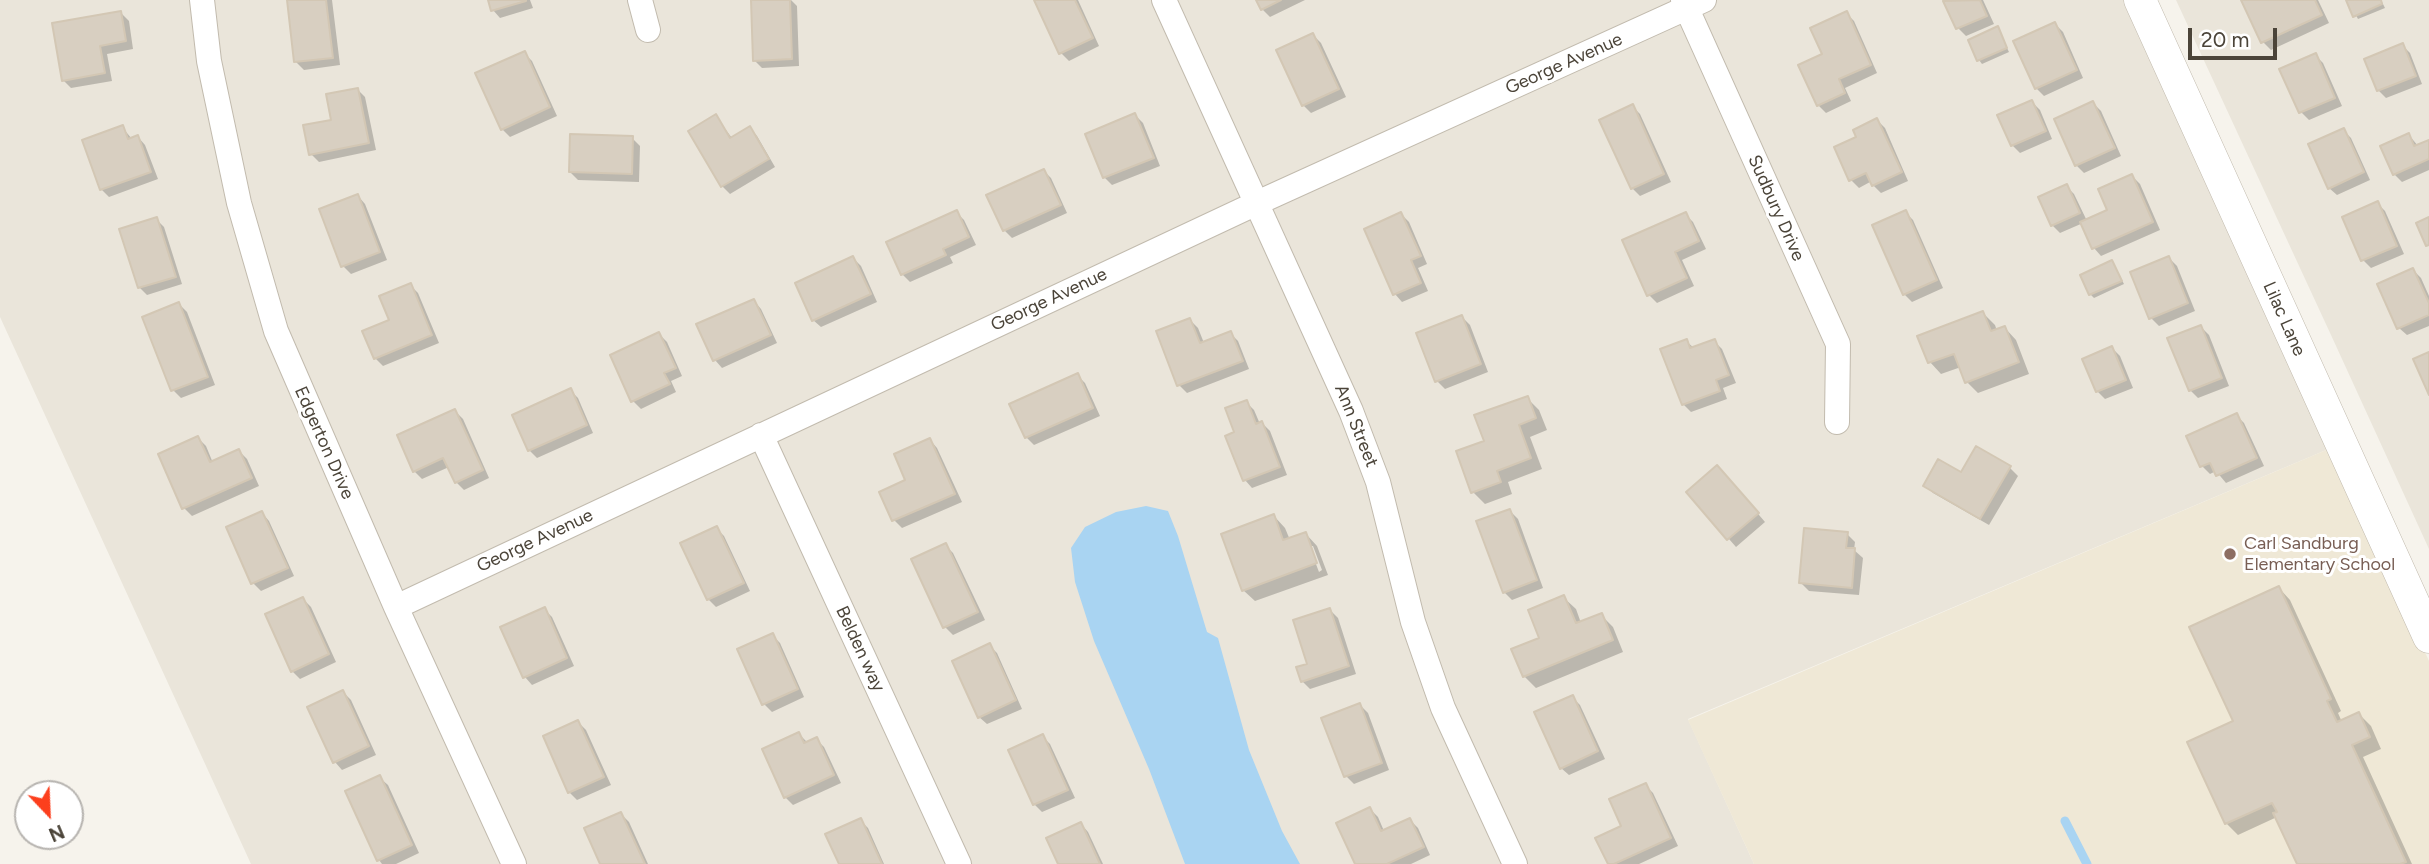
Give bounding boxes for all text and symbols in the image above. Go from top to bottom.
scale bar [2191,14,2280,58]
text: 20 m [2201,27,2249,52]
street label: George Avenue [1502,29,1626,99]
street label: Sudbury Drive [1743,152,1809,264]
street label: George Avenue [987,264,1111,336]
street label: Lilac Lane [2258,278,2310,360]
street label: Ann Street [1330,382,1382,470]
street label: Edgerton Drive [290,383,358,503]
street label: George Avenue [473,505,597,577]
place label: Carl Sandburg Elementary School [2244,533,2395,576]
marker: Carl Sandburg Elementary School [2222,546,2238,562]
street label: Belden way [831,603,889,695]
north arrow [14,780,84,850]
text: N [45,819,68,846]

